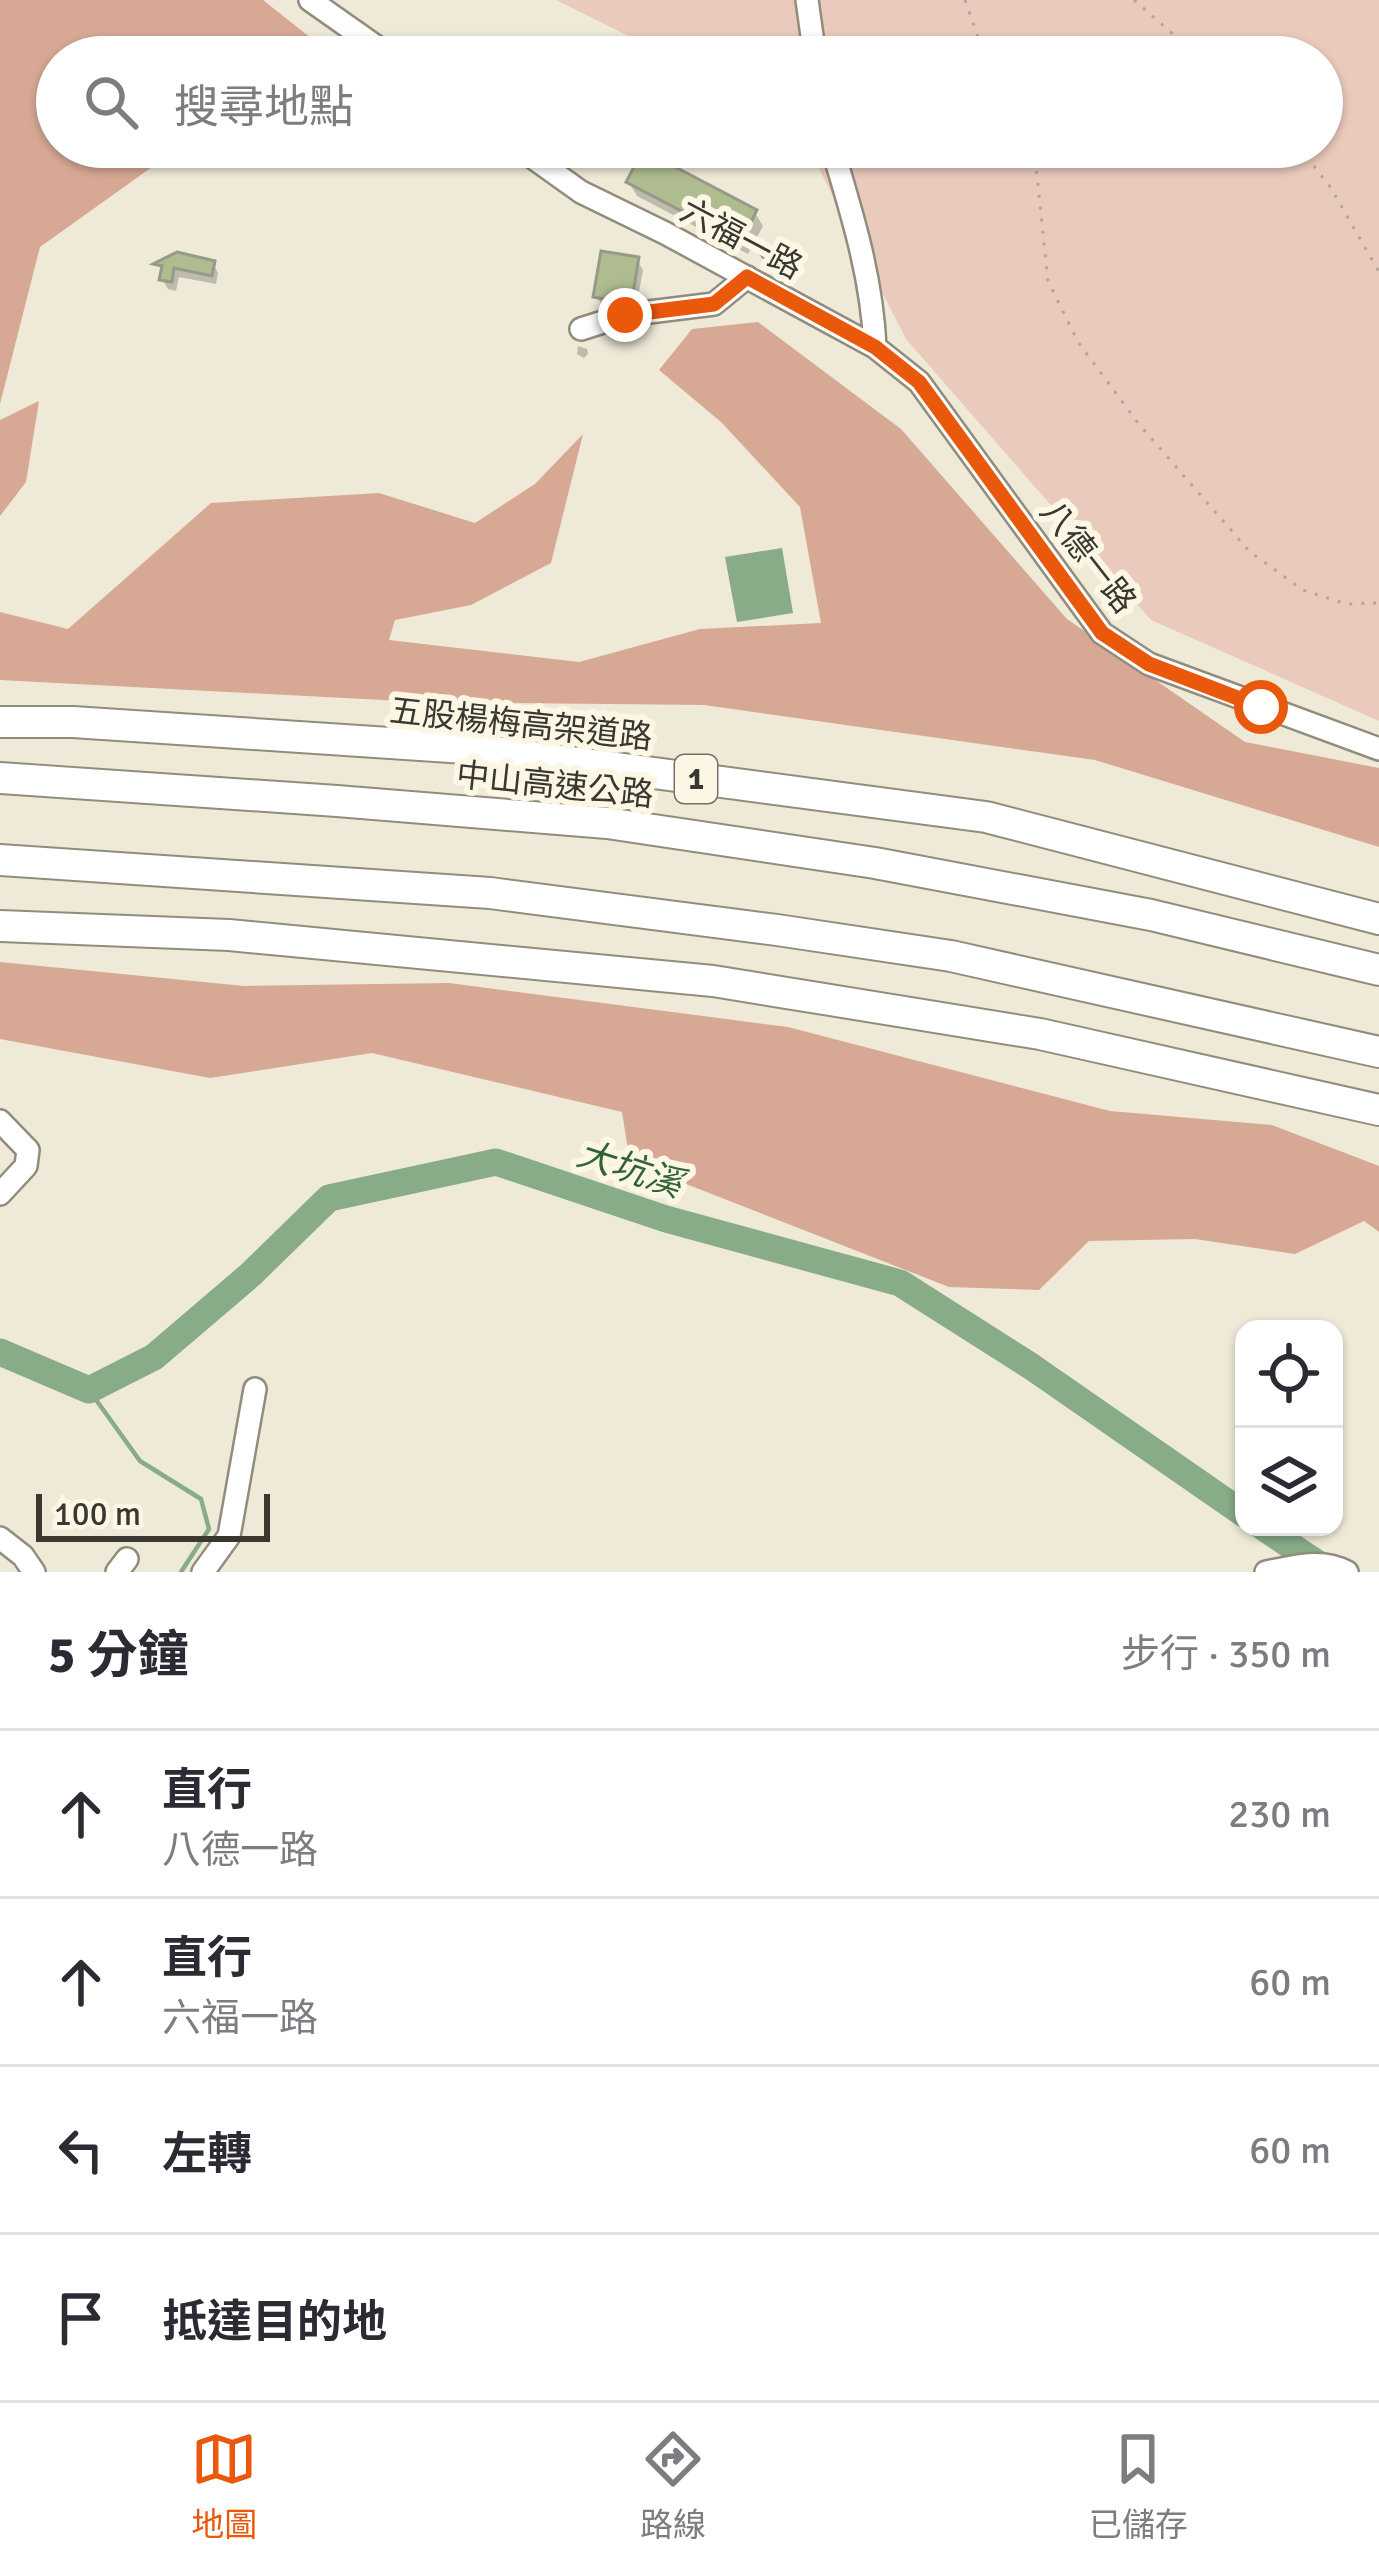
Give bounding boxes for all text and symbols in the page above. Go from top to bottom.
search box [36,36,1343,168]
icon: search [78,69,144,135]
text: 搜尋地點 [174,80,354,135]
street label: 六福一路 [673,190,809,288]
route end [598,288,652,342]
street label: 八德一路 [1031,492,1145,622]
route start [1234,680,1288,734]
street label: 五股楊梅高架道路 [387,690,654,759]
street label: 中山高速公路 [454,755,655,816]
road number: 1 [675,755,717,803]
water label: 大坑溪 [571,1131,693,1209]
map controls [1235,1320,1343,1536]
button: locate [1235,1320,1343,1428]
button: layers [1235,1428,1343,1536]
scale bar [36,1488,270,1541]
text: 100 m [54,1494,141,1535]
text: 5 分鐘 [48,1624,189,1687]
text: 步行 · 350 m [1121,1630,1331,1678]
text: 直行 [162,1763,252,1818]
icon: ahead [48,1781,114,1847]
text: 230 m [1228,1790,1331,1838]
text: 八德一路 [162,1826,318,1874]
text: 直行 [162,1931,252,1986]
icon: ahead [48,1949,114,2015]
text: 60 m [1249,1958,1331,2006]
text: 六福一路 [162,1994,318,2042]
icon: left [48,2117,114,2183]
text: 60 m [1249,2126,1331,2174]
text: 左轉 [162,2127,252,2182]
icon: arrive [48,2285,114,2351]
text: 抵達目的地 [162,2295,387,2350]
tab: 地圖 [191,2426,257,2546]
tab: 路線 [640,2426,706,2546]
tab: 已儲存 [1089,2426,1188,2546]

